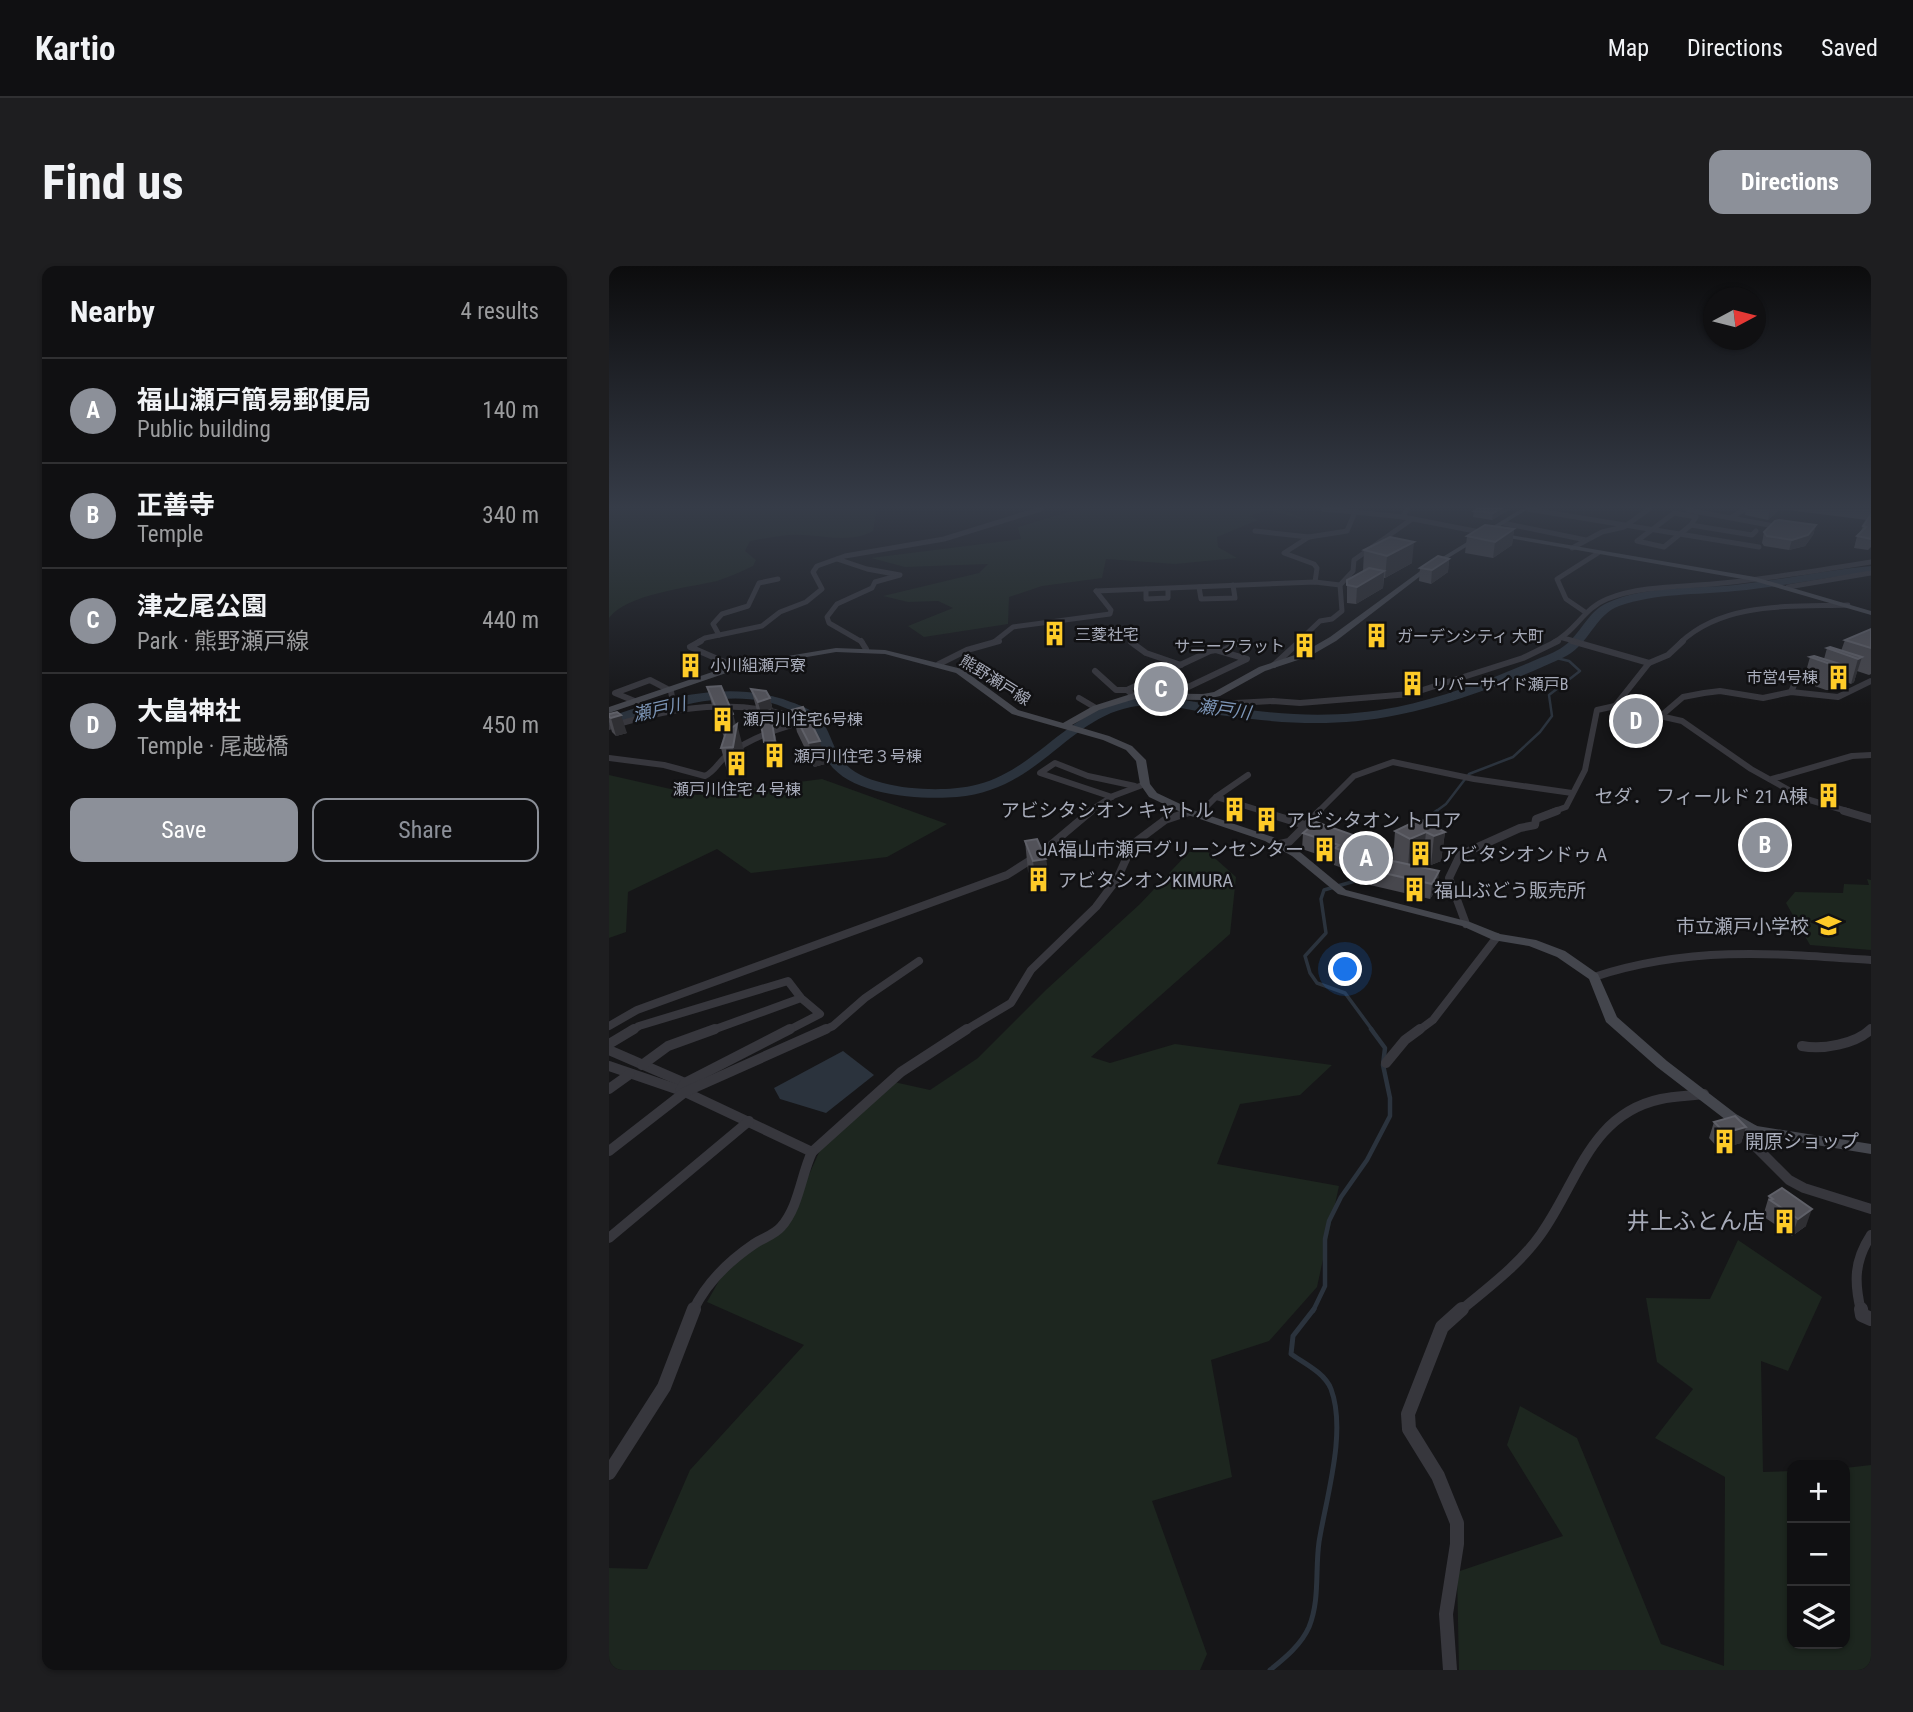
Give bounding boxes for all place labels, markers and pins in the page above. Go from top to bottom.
building icon: 三菱社宅 [1041,620,1069,648]
building icon: ガーデンシティ 大町 [1363,622,1391,650]
place label: 三菱社宅 [1075,625,1139,644]
place label: ガーデンシティ 大町 [1397,627,1544,646]
building icon: サニーフラット [1291,632,1319,660]
place label: サニーフラット [1174,637,1285,656]
building icon: 小川組瀬戸寮 [676,651,704,679]
place label: 小川組瀬戸寮 [710,656,806,675]
pin: C [1138,663,1184,715]
building icon: 市営4号棟 [1824,663,1852,691]
place label: 市営4号棟 [1746,668,1818,687]
building icon: リバーサイド瀬戸B [1398,670,1426,698]
place label: リバーサイド瀬戸B [1432,675,1568,694]
pin: D [1613,695,1659,747]
building icon: 瀬戸川住宅6号棟 [709,705,737,733]
place label: 瀬戸川住宅6号棟 [743,710,863,729]
building icon: 瀬戸川住宅３号棟 [760,742,788,770]
place label: 瀬戸川住宅３号棟 [794,747,922,766]
building icon: 瀬戸川住宅４号棟 [723,749,751,777]
place label: 瀬戸川住宅４号棟 [673,780,801,799]
building icon: セダ． フィールド 21 A棟 [1814,782,1842,810]
place label: セダ． フィールド 21 A棟 [1595,785,1808,808]
building icon: アビシタシオン キャトル [1220,796,1248,824]
place label: アビシタシオン キャトル [1001,799,1214,822]
building icon: アビシタオン トロア [1252,806,1280,834]
place label: アビシタオン トロア [1286,809,1461,832]
pin: B [1742,819,1788,871]
pin: A [1343,832,1389,884]
building icon: JA福山市瀬戸グリーンセンター [1310,835,1338,863]
place label: JA福山市瀬戸グリーンセンター [1038,838,1304,861]
building icon: アビタシオンドゥ A [1406,840,1434,868]
place label: アビタシオンドゥ A [1440,843,1607,866]
building icon: アビタシオンKIMURA [1024,866,1052,894]
place label: アビタシオンKIMURA [1058,869,1233,892]
building icon: 福山ぶどう販売所 [1400,876,1428,904]
place label: 福山ぶどう販売所 [1434,879,1586,902]
school or university icon: 市立瀬戸小学校 [1815,912,1843,940]
place label: 市立瀬戸小学校 [1676,915,1809,938]
building icon: 開原ショップ [1711,1127,1739,1155]
place label: 開原ショップ [1745,1130,1859,1153]
building icon: 井上ふとん店 [1771,1207,1799,1235]
place label: 井上ふとん店 [1627,1208,1765,1235]

